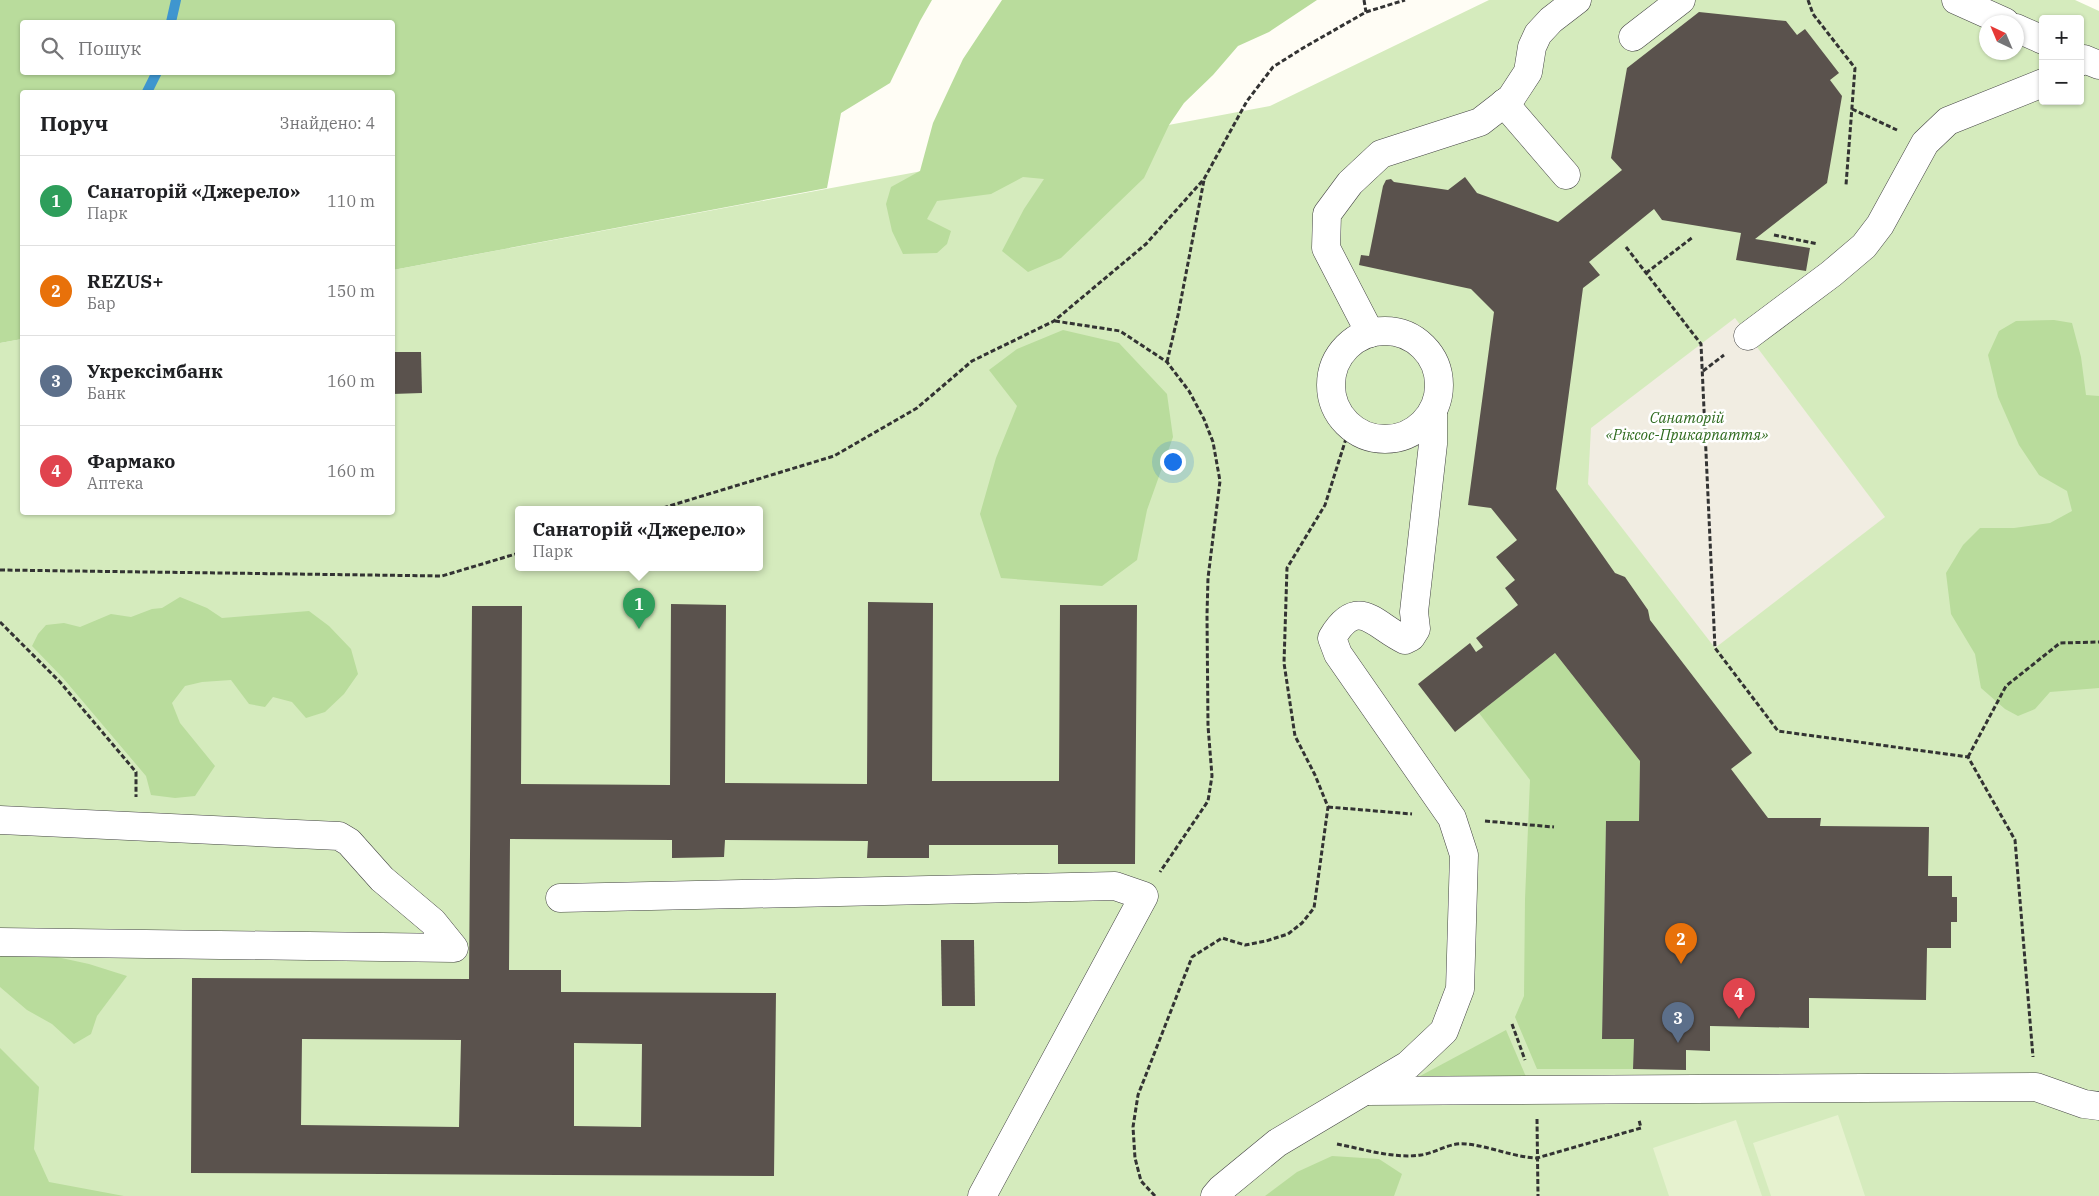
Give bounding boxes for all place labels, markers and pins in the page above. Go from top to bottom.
pin: 1 [623,588,655,629]
pin: 2 [1665,923,1697,964]
pin: 4 [1723,978,1755,1019]
pin: 3 [1662,1002,1694,1043]

